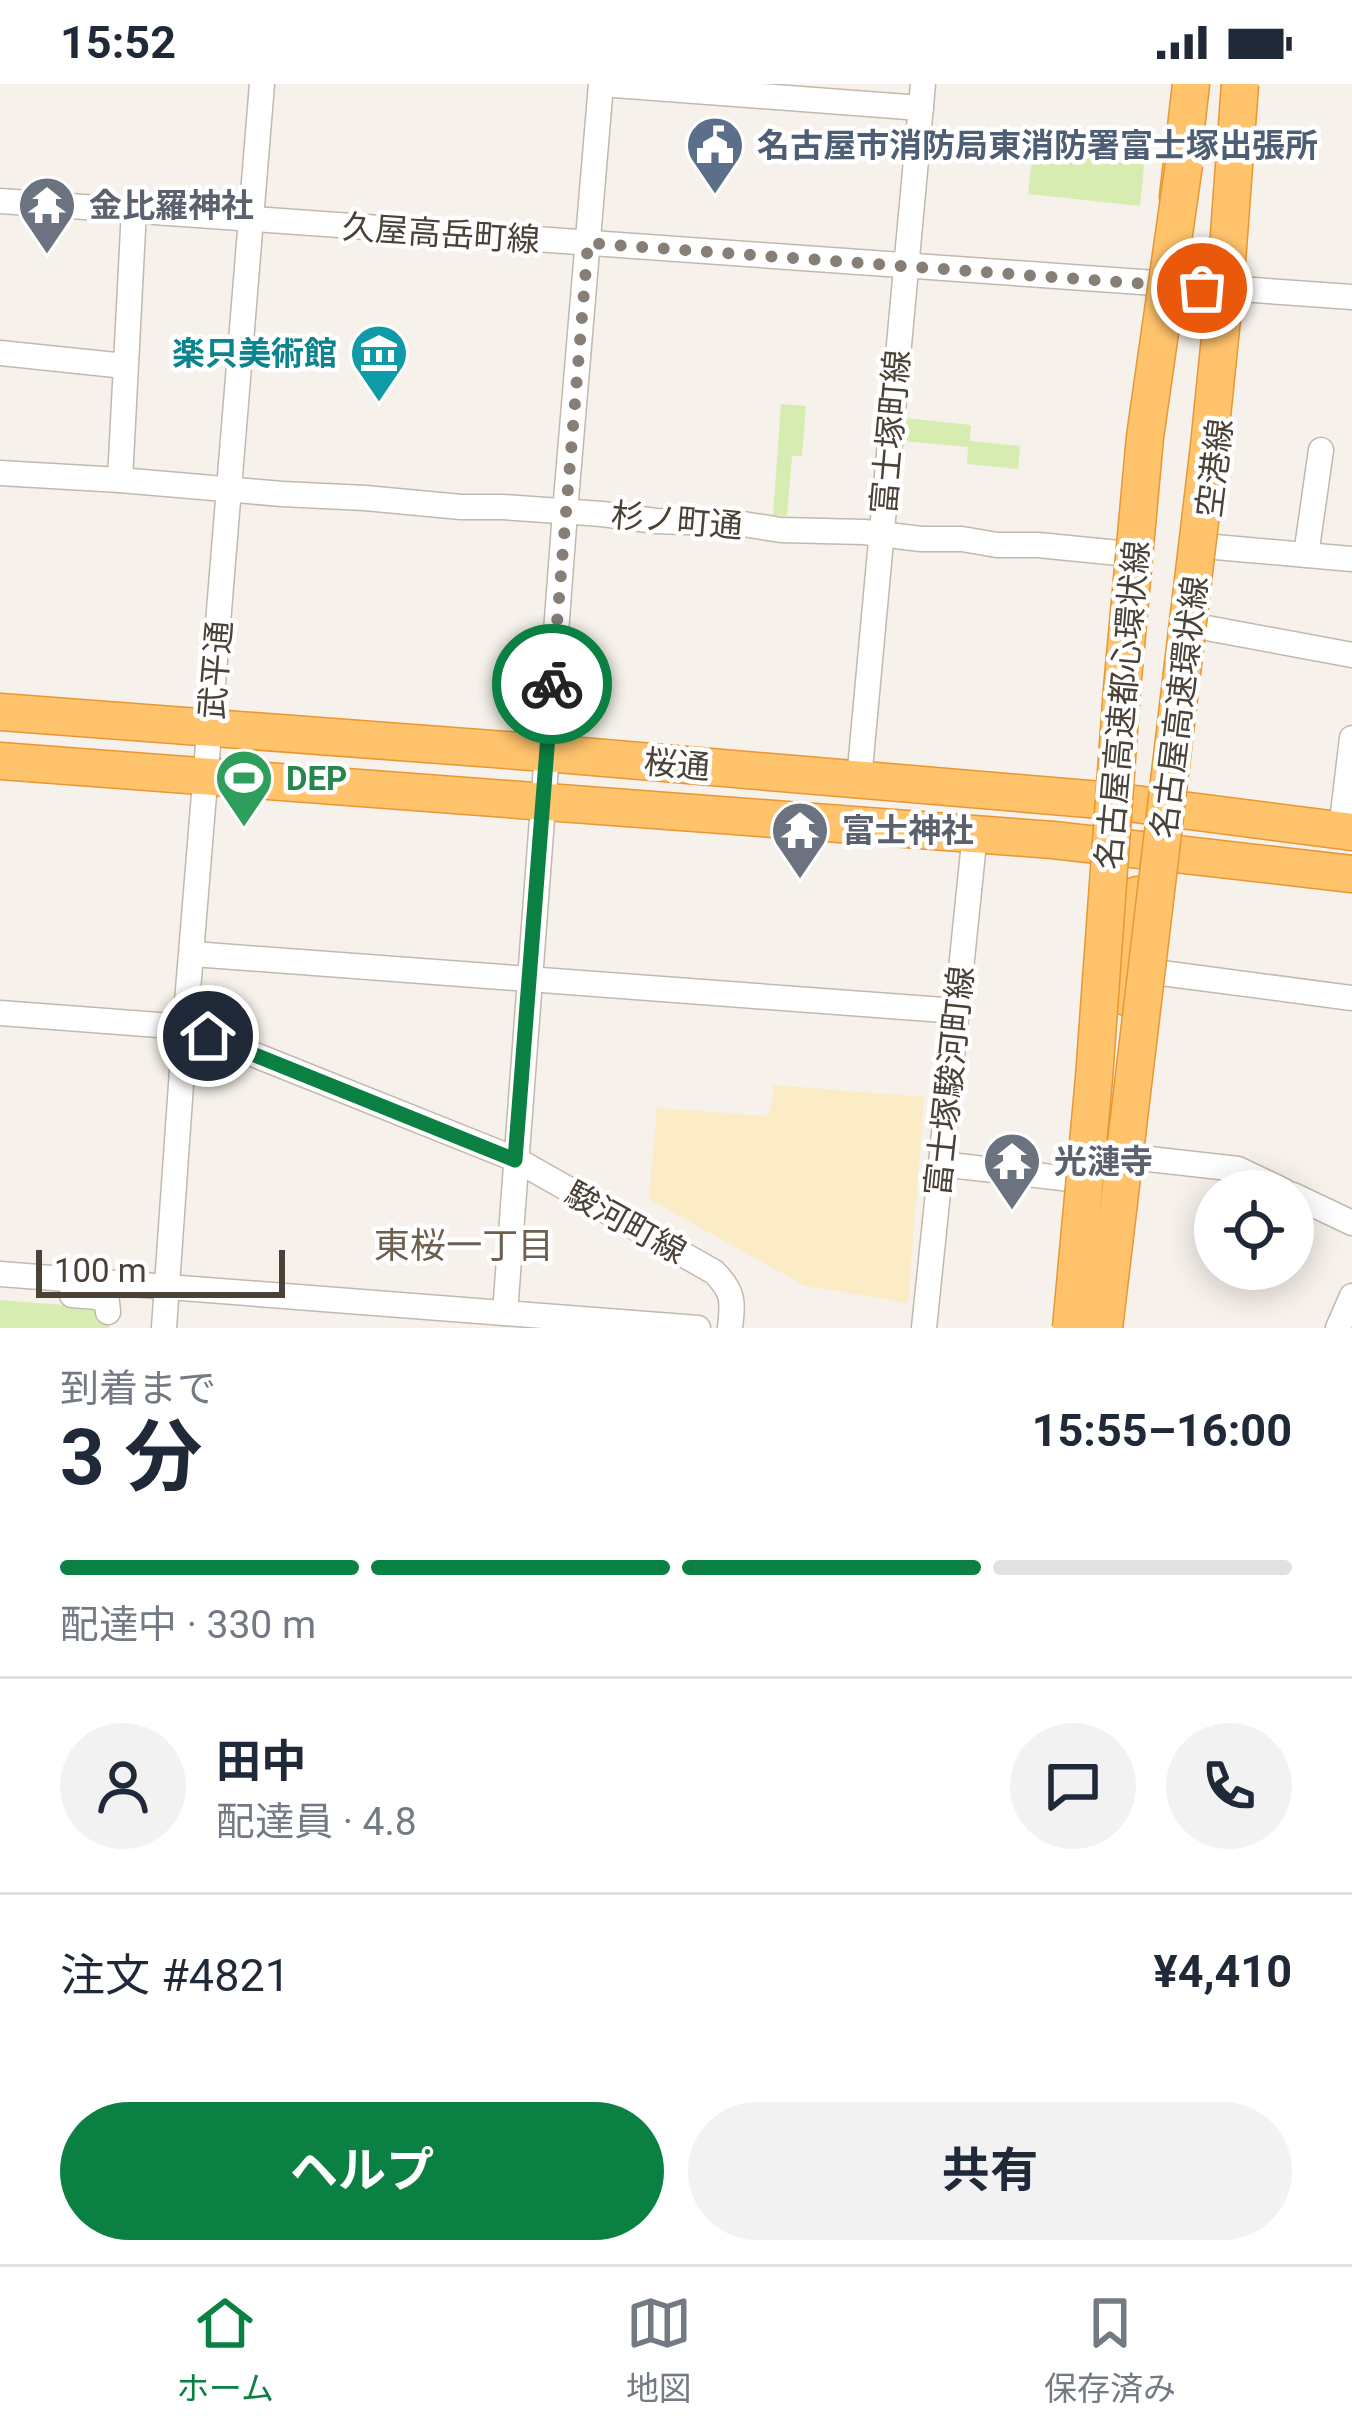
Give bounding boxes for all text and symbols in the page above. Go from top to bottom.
text: 15:52 [60,16,176,69]
public building icon: 名古屋市消防局東消防署富士塚出張所 [684,114,746,196]
place label: 名古屋市消防局東消防署富士塚出張所 [757,126,1318,165]
temple icon: 金比羅神社 [16,174,78,256]
place label: 金比羅神社 [89,186,254,225]
street label: 久屋高岳町線 [341,207,541,260]
pin [1151,237,1253,339]
icon: bag [1169,255,1235,321]
museum icon: 楽只美術館 [348,322,410,404]
place label: 楽只美術館 [172,334,337,373]
street label: 富士塚町線 [864,348,917,516]
street label: 空港線 [1189,417,1240,520]
street label: 杉ノ町通 [610,495,744,546]
street label: 名古屋高速都心環状線 [1089,539,1156,871]
street label: 名古屋高速環状線 [1144,574,1215,840]
street label: 武平通 [192,619,239,721]
courier [492,624,612,744]
icon: bike [519,651,585,717]
street label: 桜通 [642,742,712,787]
sports icon: DEP [213,747,275,829]
place label: DEP [286,759,347,798]
temple icon: 富士神社 [769,799,831,881]
place label: 富士神社 [842,811,974,850]
street label: 富士塚駿河町線 [918,964,981,1198]
pin [157,985,259,1087]
icon: home [175,1003,241,1069]
temple icon: 光漣寺 [981,1130,1043,1212]
place label: 光漣寺 [1054,1142,1153,1181]
map controls [1194,1170,1314,1290]
button: locate [1194,1170,1314,1290]
street label: 駿河町線 [559,1173,693,1271]
district label: 東桜一丁目 [374,1225,554,1267]
scale bar [36,1244,285,1297]
text: 100 m [54,1251,147,1290]
text: 到着まで [60,1366,216,1412]
text: 15:55–16:00 [1032,1404,1292,1457]
text: 3 分 [60,1412,202,1503]
text: 配達中 · 330 m [60,1602,316,1648]
button: person [60,1723,186,1849]
button: chat [1010,1723,1136,1849]
button: phone [1166,1723,1292,1849]
text: 田中 [216,1735,306,1788]
text: 配達員 · 4.8 [216,1799,417,1845]
text: ¥4,410 [1154,1945,1292,1998]
text: 注文 #4821 [60,1949,290,2002]
button: ヘルプ [60,2102,664,2240]
button: 共有 [688,2102,1292,2240]
tab: ホーム [176,2290,274,2410]
tab: 地図 [626,2290,692,2410]
tab: 保存済み [1044,2290,1176,2410]

